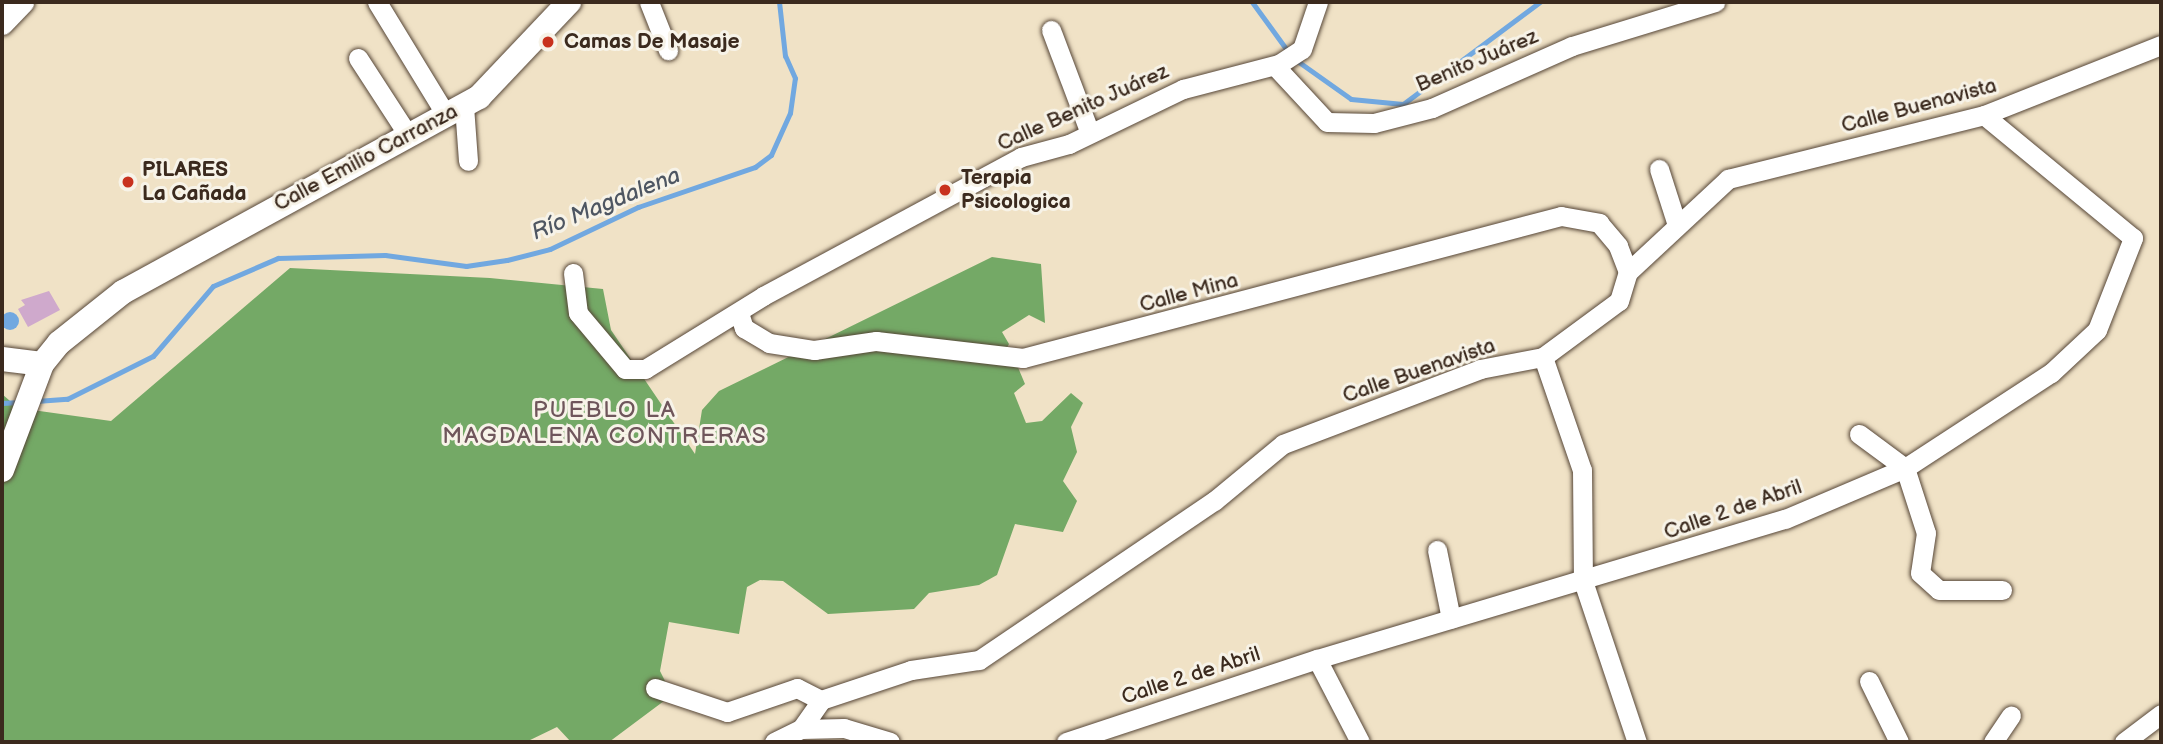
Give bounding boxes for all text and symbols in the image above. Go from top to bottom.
street label: Benito Juárez [1412,24,1542,98]
place label: Camas De Masaje [564,29,740,55]
marker: Camas De Masaje [538,32,558,52]
street label: Calle Benito Juárez [993,59,1173,157]
street label: Calle Buenavista [1839,73,1999,139]
street label: Calle Emilio Carranza [270,99,462,217]
place label: PILARES La Cañada [142,157,247,207]
water label: Río Magdalena [527,162,685,246]
place label: Terapia Psicologica [961,165,1071,215]
marker: PILARES La Cañada [120,174,136,190]
marker: Terapia Psicologica [935,180,955,200]
street label: Calle Mina [1137,268,1241,318]
street label: Calle Buenavista [1339,333,1499,409]
district label: PUEBLO LA MAGDALENA CONTRERAS [445,396,765,450]
street label: Calle 2 de Abril [1661,475,1805,545]
street label: Calle 2 de Abril [1119,642,1263,710]

